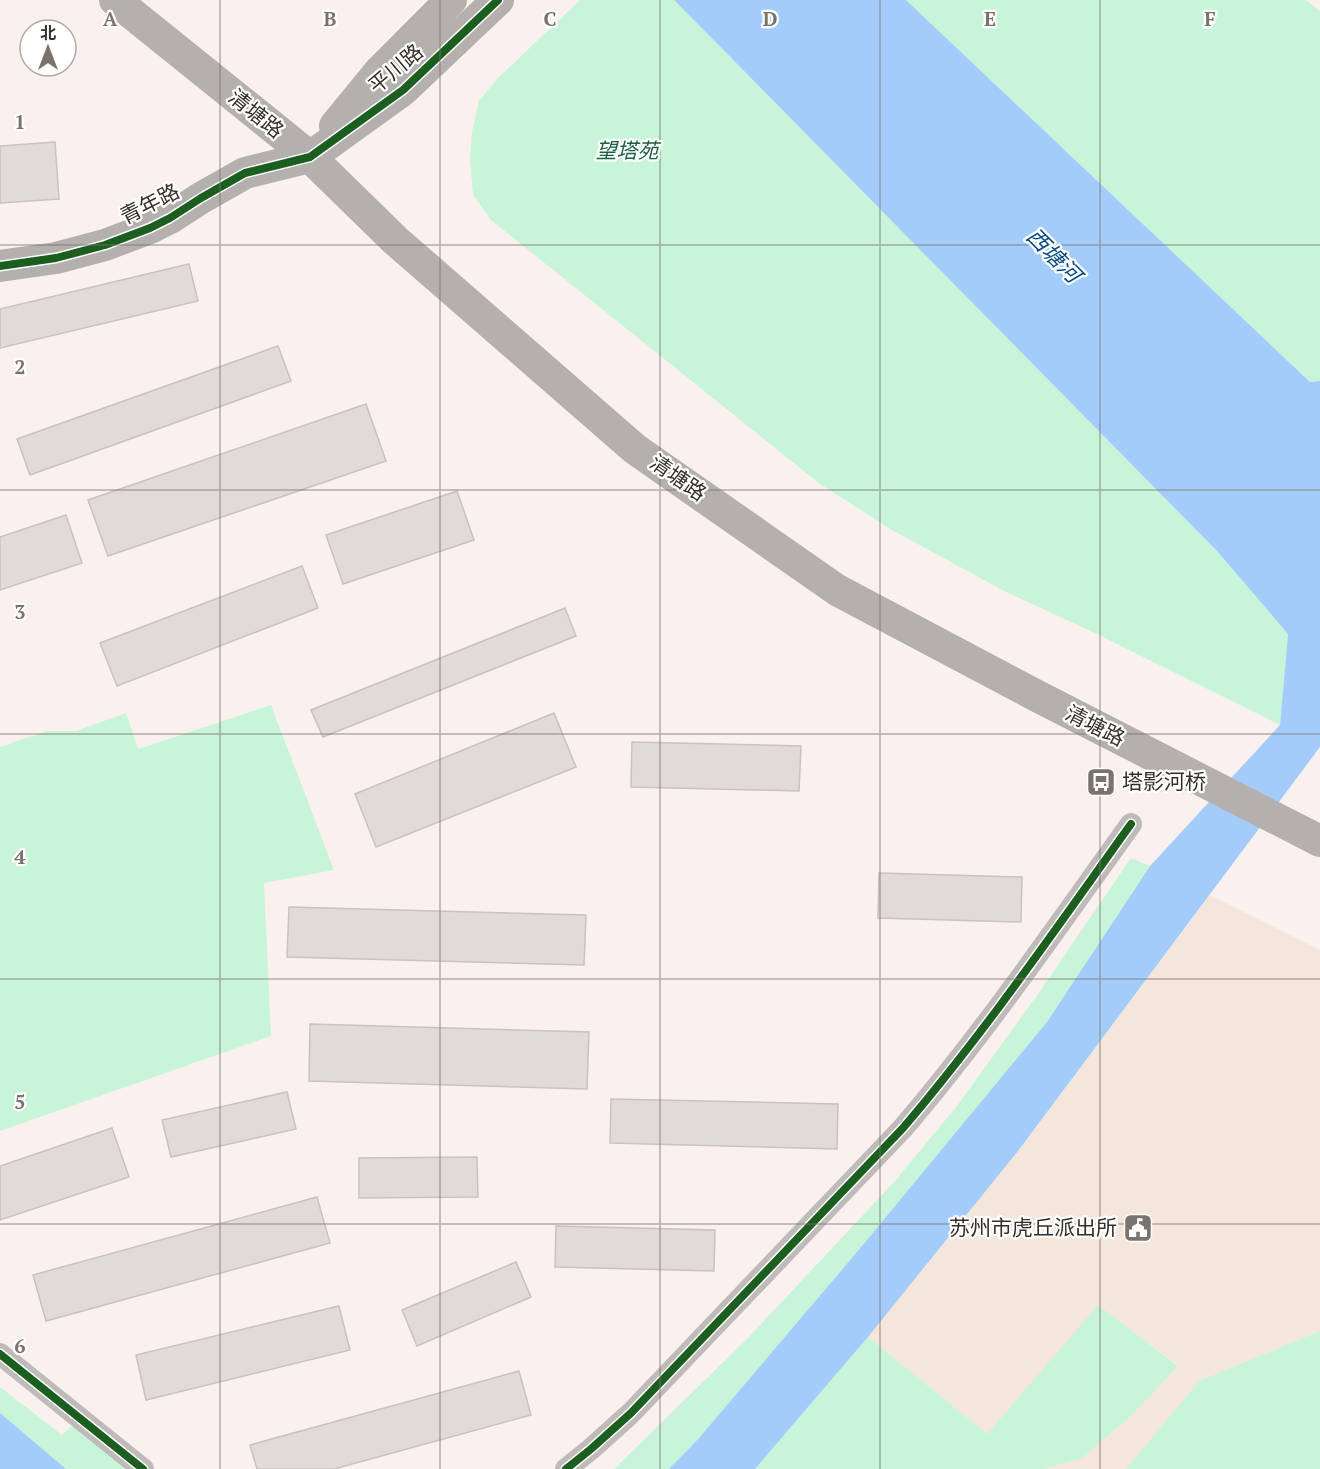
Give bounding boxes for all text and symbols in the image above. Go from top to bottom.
text: A [103,5,118,32]
text: B [324,5,337,32]
text: C [543,5,557,32]
text: D [763,5,777,32]
text: E [984,5,996,32]
text: F [1204,5,1216,32]
north arrow [18,18,78,78]
text: 北 [40,22,56,44]
street label: 平川路 [362,37,428,99]
street label: 清塘路 [223,83,290,144]
text: 1 [14,108,26,135]
park label: 望塔苑 [596,136,661,164]
street label: 青年路 [115,176,184,230]
water label: 西塘河 [1021,221,1091,291]
text: 2 [14,353,26,380]
street label: 清塘路 [645,448,712,507]
text: 3 [14,598,26,625]
street label: 清塘路 [1061,698,1130,752]
bus stop icon: 塔影河桥 [1085,766,1117,798]
place label: 塔影河桥 [1122,767,1206,795]
text: 4 [14,843,26,870]
text: 5 [14,1088,26,1115]
public building icon: 苏州市虎丘派出所 [1122,1212,1154,1244]
place label: 苏州市虎丘派出所 [949,1213,1117,1241]
text: 6 [14,1332,26,1359]

